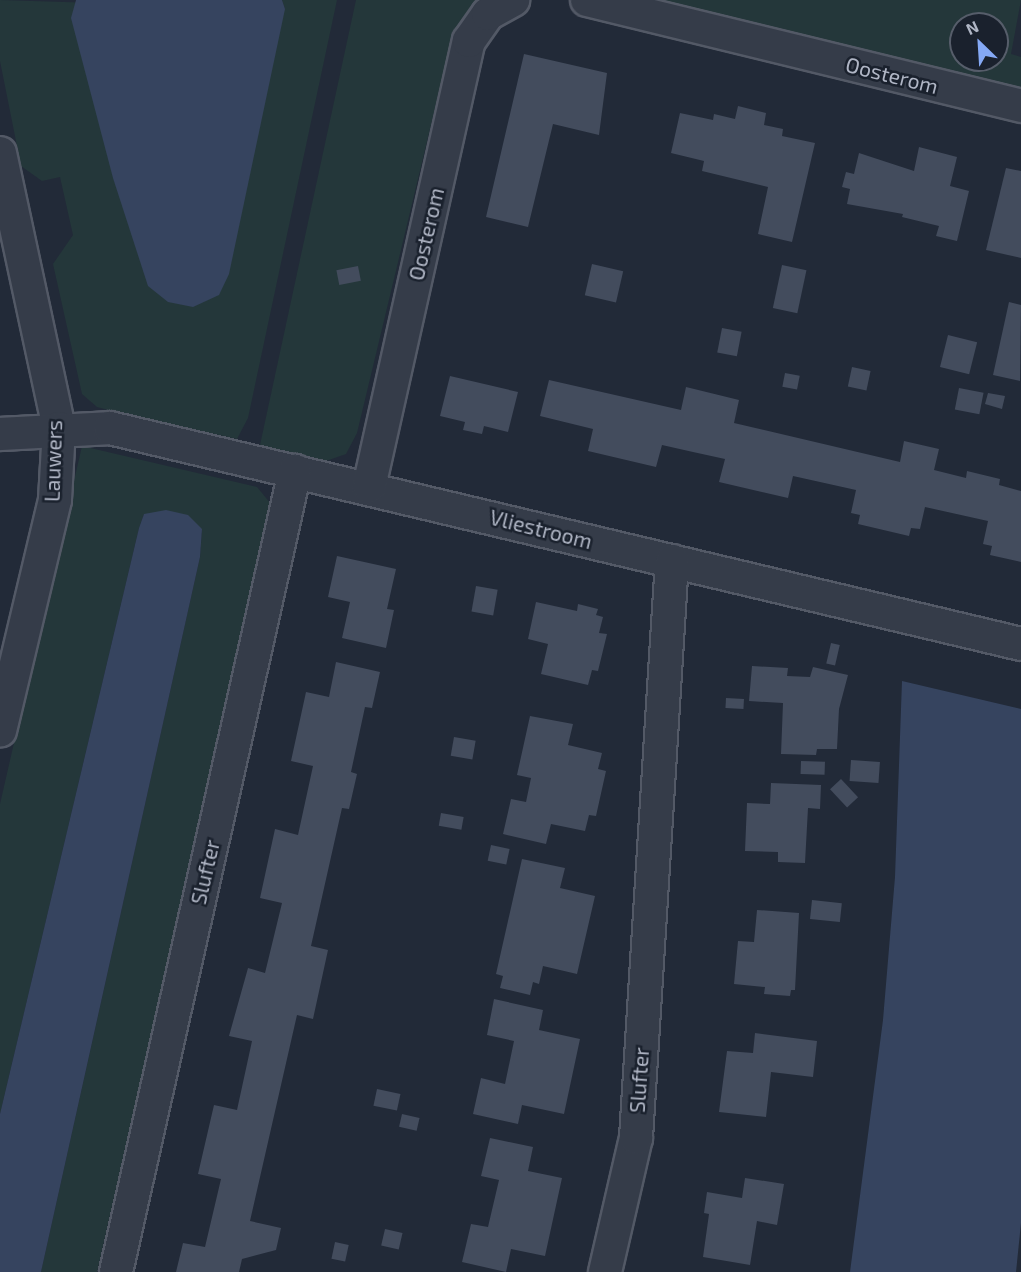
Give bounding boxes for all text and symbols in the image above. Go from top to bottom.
north arrow [949,12,1009,72]
text: N [963,16,981,38]
street label: Oosterom [843,51,941,99]
street label: Oosterom [403,185,449,283]
street label: Lauwers [39,420,67,502]
street label: Vliestroom [487,504,595,554]
street label: Slufter [185,837,225,907]
street label: Slufter [624,1046,654,1114]

